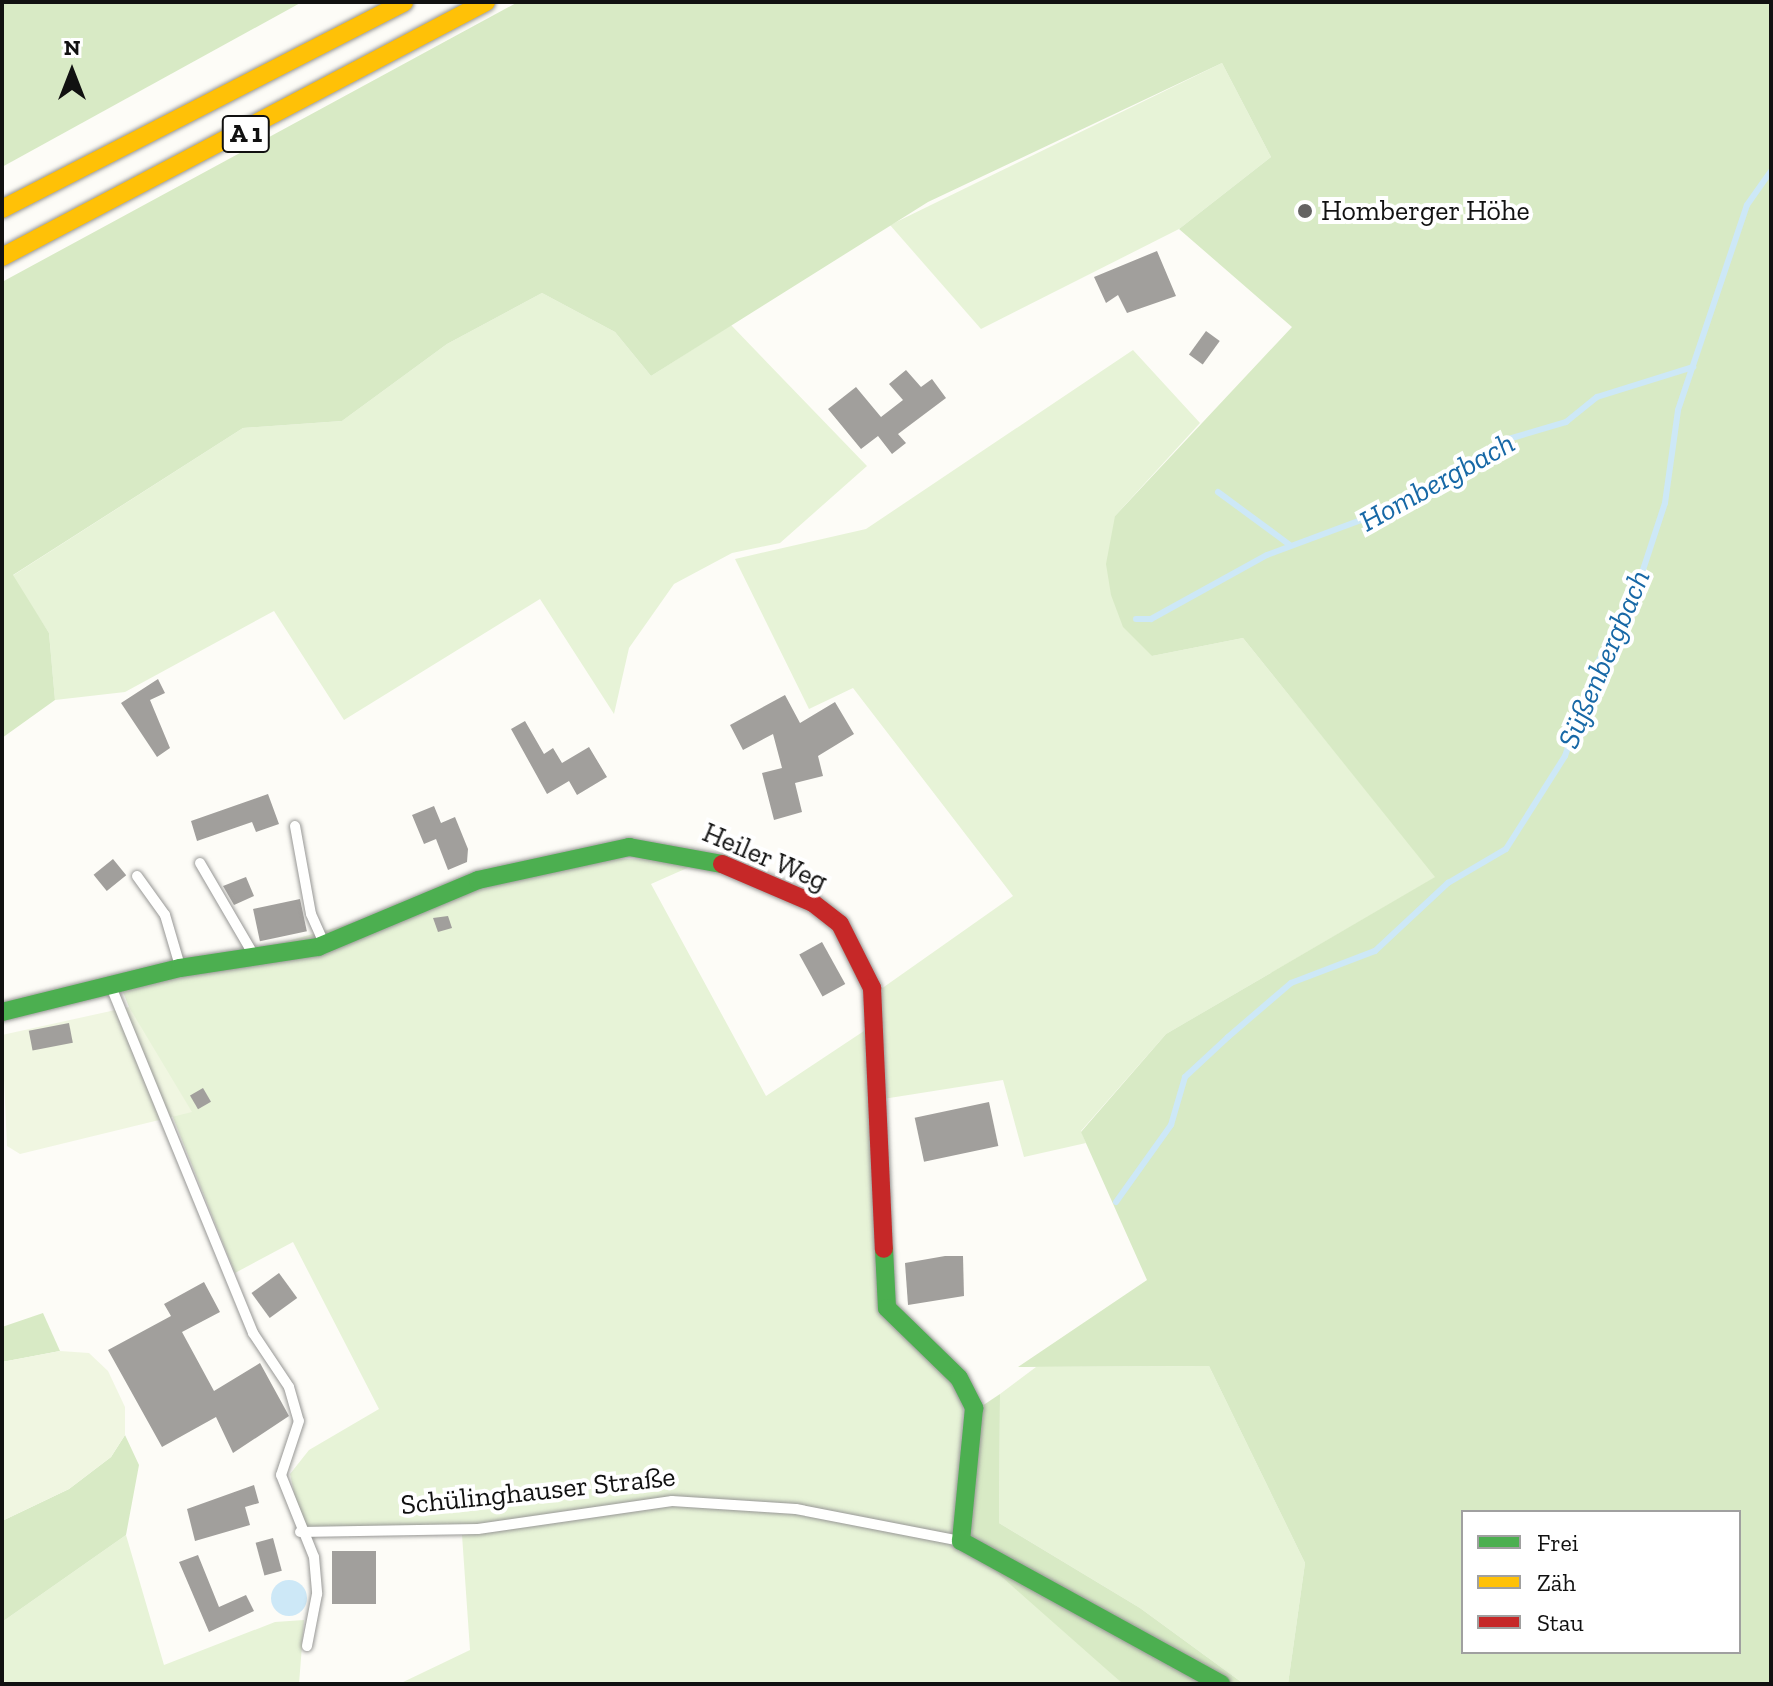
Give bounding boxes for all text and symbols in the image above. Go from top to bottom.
north arrow [32,32,112,112]
text: N [64,34,80,61]
road number: A 1 [220,112,272,156]
place label: Homberger Höhe [1321,194,1530,228]
marker: Homberger Höhe [1296,202,1314,220]
water label: Hombergbach [1353,425,1521,539]
water label: Süßenbergbach [1550,564,1658,754]
street label: Heiler Weg [697,815,833,899]
street label: Schülinghauser Straße [399,1460,677,1522]
legend [1461,1510,1741,1654]
text: Frei [1537,1528,1578,1557]
text: Zäh [1537,1568,1576,1597]
text: Stau [1537,1608,1584,1637]

